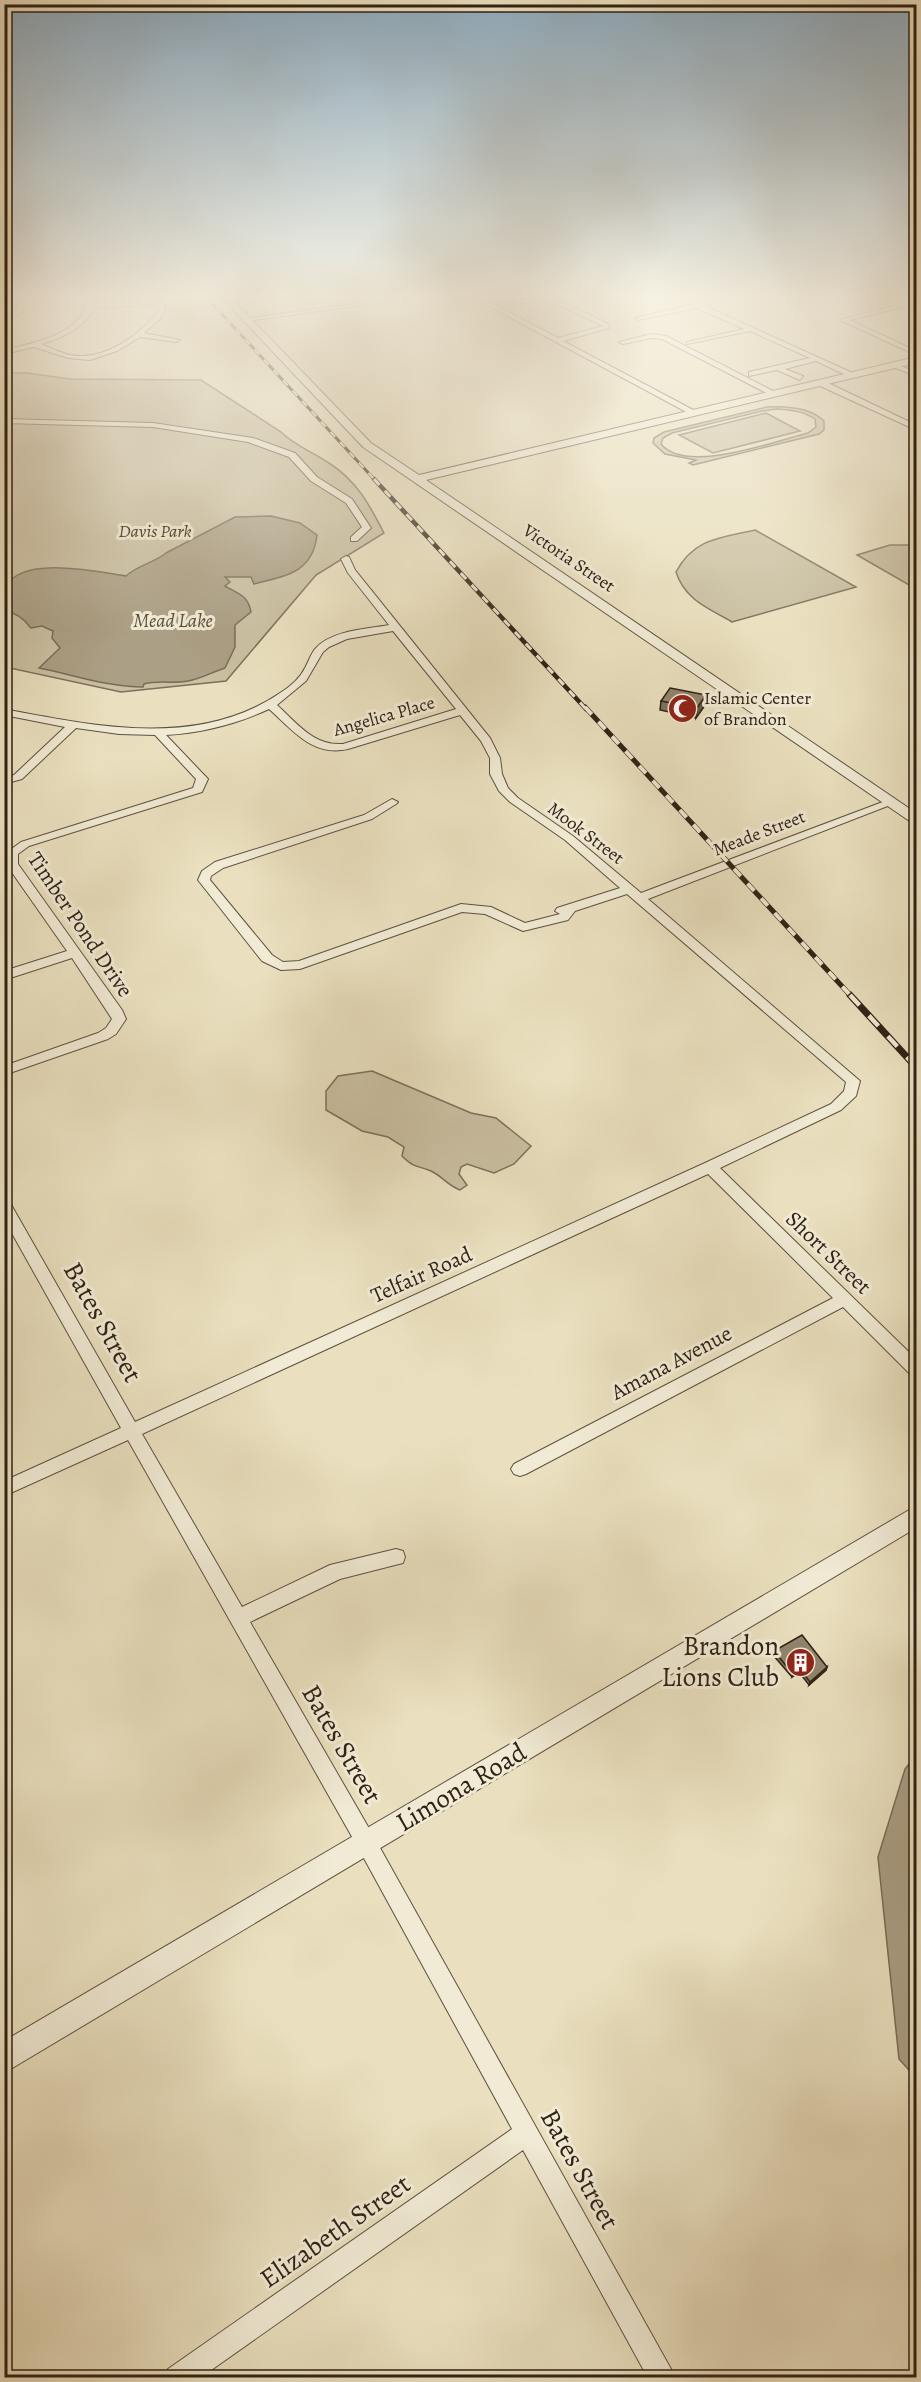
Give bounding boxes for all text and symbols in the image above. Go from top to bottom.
street label: Victoria Street [517,518,620,598]
park label: Davis Park [118,519,192,543]
water label: Mead Lake [133,607,213,634]
place label: Islamic Center of Brandon [704,686,811,731]
street label: Angelica Place [330,690,437,742]
mosque icon: Islamic Center of Brandon [667,692,699,724]
street label: Mook Street [543,796,629,870]
street label: Meade Street [709,804,809,862]
street label: Timber Pond Drive [20,846,140,1003]
street label: Short Street [779,1204,878,1301]
street label: Telfair Road [366,1239,477,1311]
street label: Bates Street [55,1255,151,1389]
street label: Amana Avenue [605,1318,737,1408]
place label: Brandon Lions Club [661,1628,779,1695]
building icon: Brandon Lions Club [784,1646,816,1678]
street label: Bates Street [293,1678,391,1810]
street label: Limona Road [389,1734,533,1840]
street label: Bates Street [532,2102,628,2236]
street label: Elizabeth Street [253,2166,417,2296]

